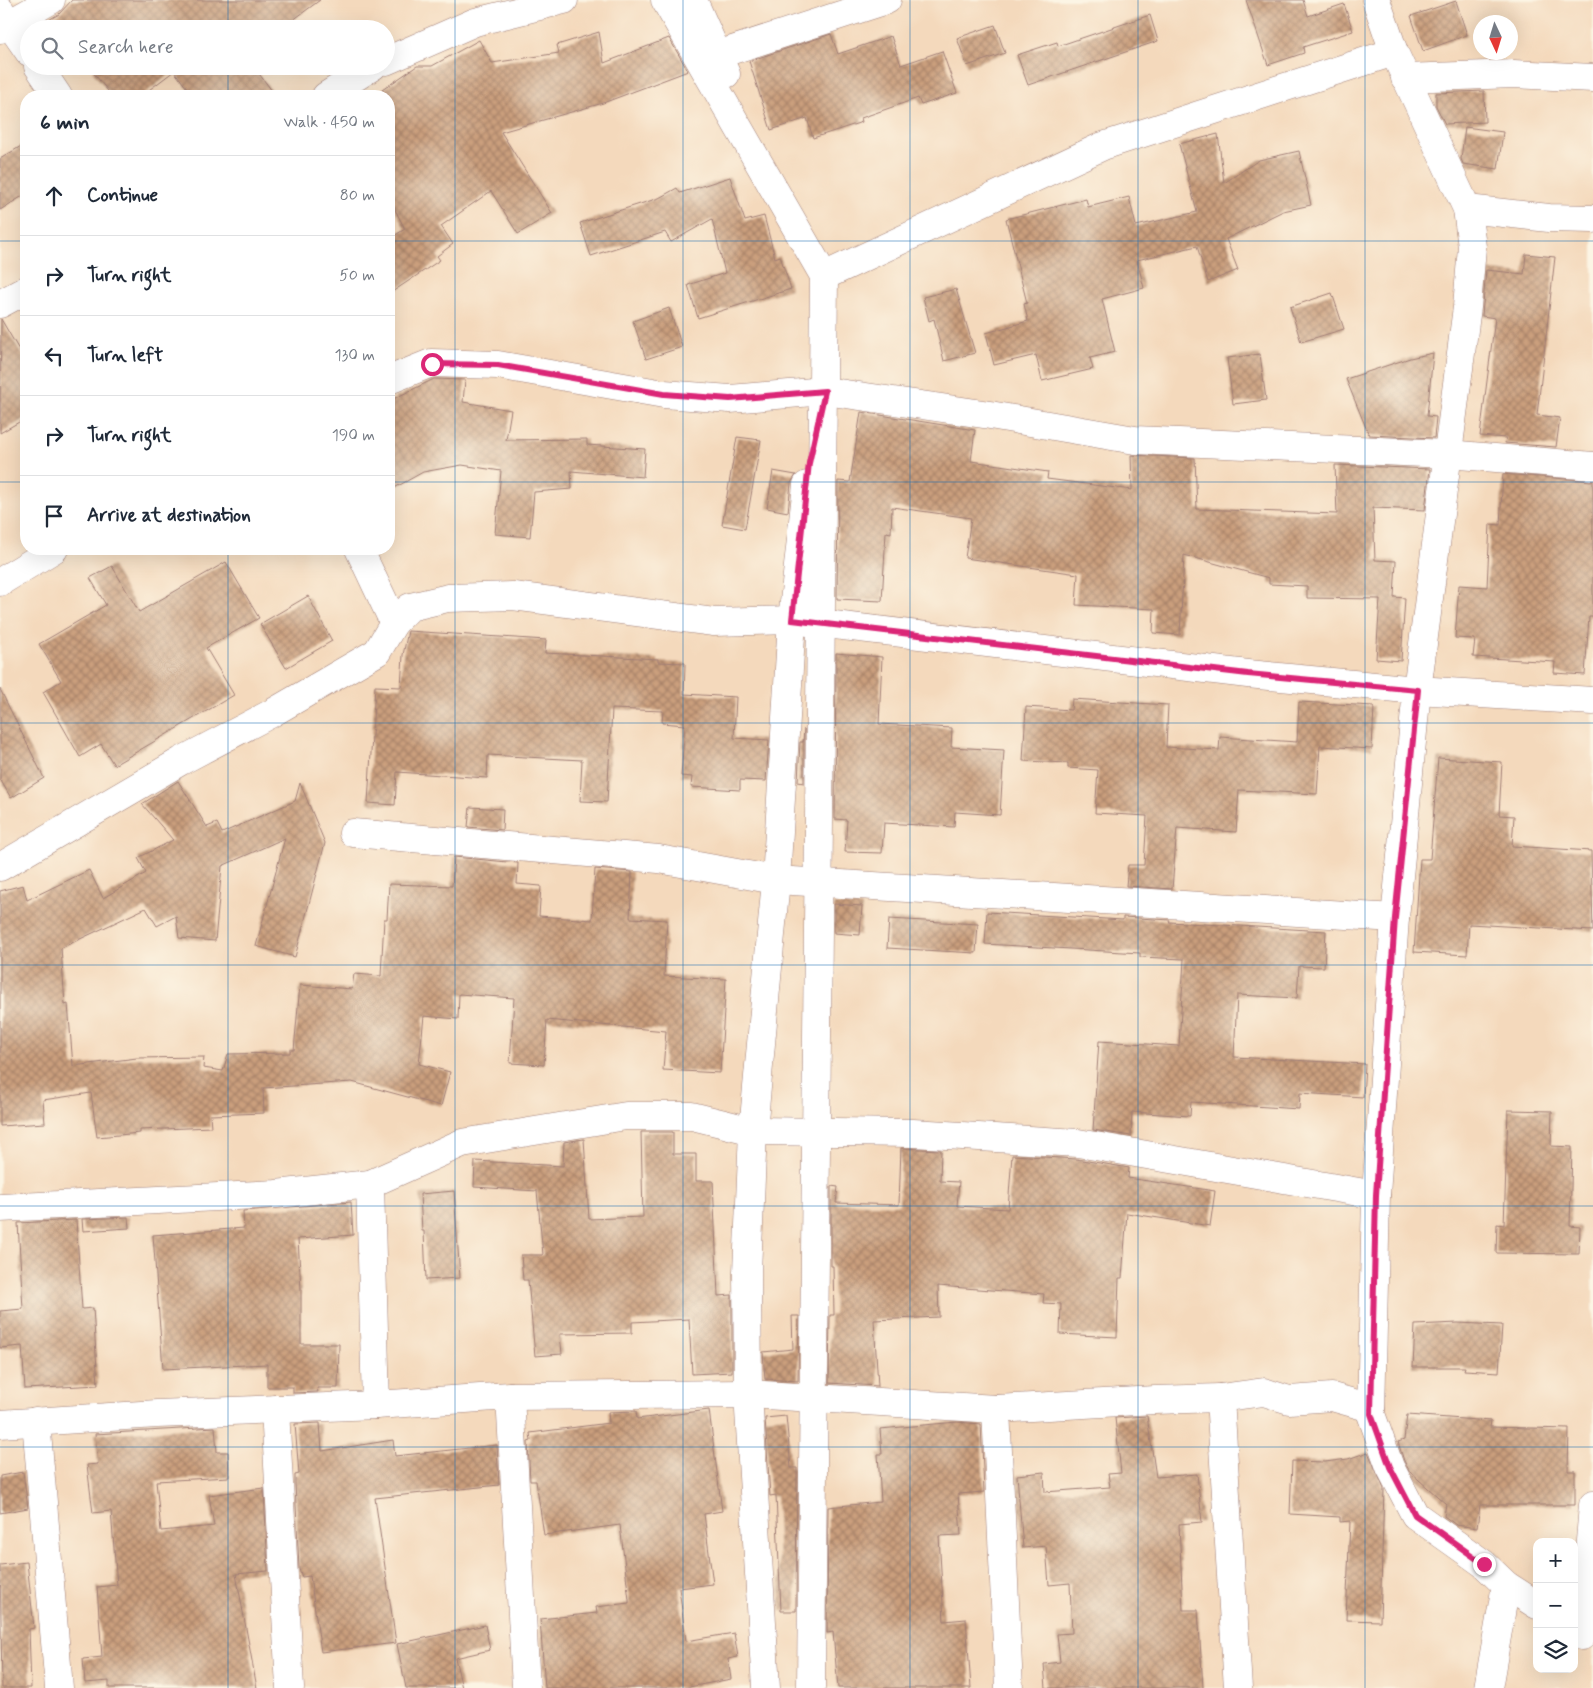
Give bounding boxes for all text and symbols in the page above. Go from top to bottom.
north arrow [1473,15,1518,60]
search box [20,20,395,75]
icon: search [38,34,66,62]
text: Search here [78,35,174,60]
text: 6 min [40,109,90,137]
text: Walk · 450 m [284,112,375,133]
icon: ahead [40,182,68,210]
text: Continue [87,183,158,208]
text: 80 m [340,185,375,206]
icon: right [40,262,68,290]
text: Turn right [87,263,171,288]
text: 50 m [339,265,375,286]
icon: left [40,342,68,370]
text: Turn left [87,343,163,368]
text: 130 m [334,345,375,366]
route start [421,353,444,376]
icon: right [40,422,68,450]
text: Turn right [87,423,171,448]
text: 190 m [332,425,375,446]
icon: arrive [40,502,68,530]
text: Arrive at destination [87,503,251,528]
map controls [1533,1538,1578,1673]
button: + [1533,1538,1578,1583]
route end [1473,1553,1496,1576]
button: − [1533,1583,1578,1628]
button: layers [1533,1628,1578,1673]

